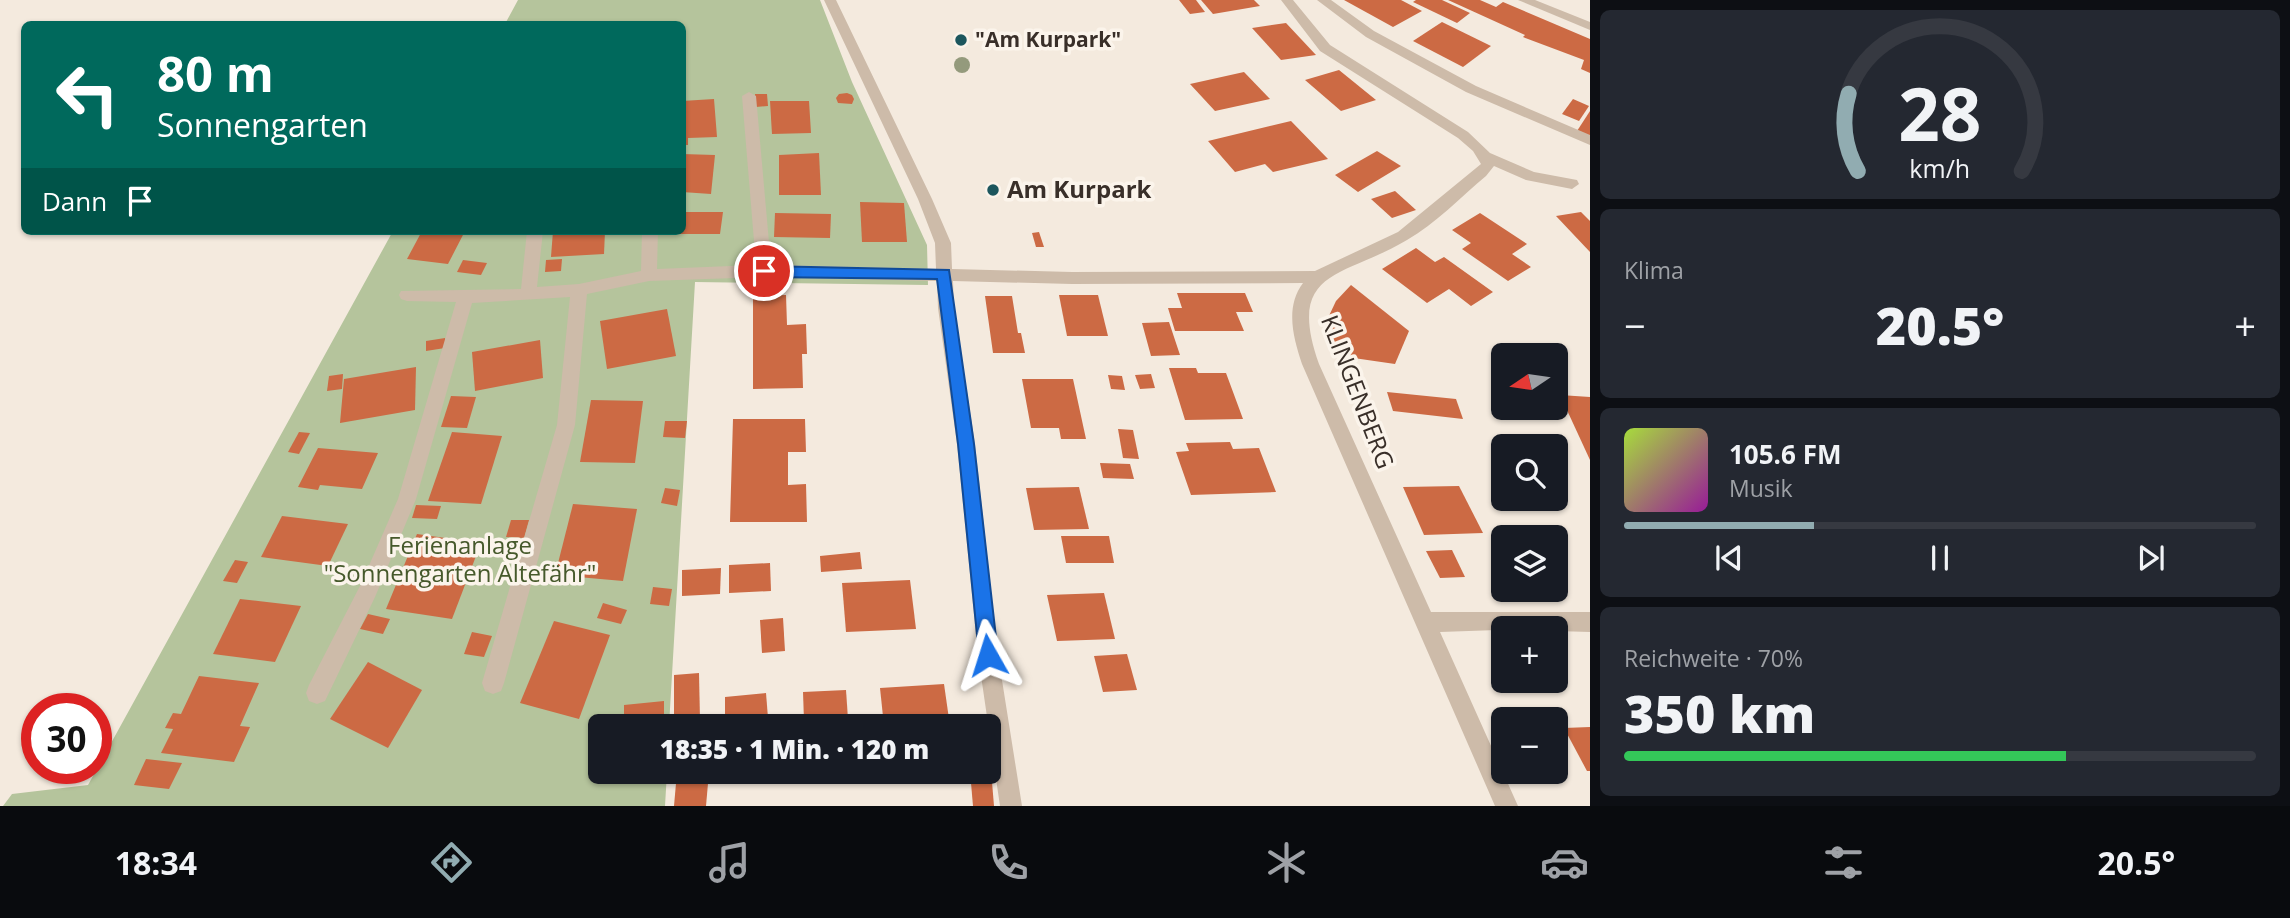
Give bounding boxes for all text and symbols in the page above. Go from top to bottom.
place label: "Am Kurpark" [975,25,1121,53]
marker: "Am Kurpark" [953,32,969,48]
text: 80 m [157,40,274,106]
icon: left [42,49,133,140]
text: 28 [1898,63,1982,162]
text: Sonnengarten [157,103,368,146]
text: km/h [1910,150,1970,184]
place label: Am Kurpark [1007,172,1152,205]
icon: arrive [121,182,159,220]
marker: Am Kurpark [985,182,1001,198]
text: Dann [42,183,107,219]
pin [734,241,794,301]
icon: arrive [745,252,783,290]
text: Klima [1624,254,1684,286]
text: 20.5° [1876,289,2004,360]
text: − [1624,299,1646,351]
text: + [2234,299,2256,351]
street label: KLINGENBERG [1314,310,1403,473]
north arrow [1491,343,1568,420]
map controls [1491,343,1568,784]
button: search [1491,434,1568,511]
text: 105.6 FM [1729,436,1841,472]
text: Musik [1729,472,1793,504]
button: layers [1491,525,1568,602]
park label: Ferienanlage "Sonnengarten Altefähr" [324,528,596,589]
icon: previous [1710,539,1748,577]
icon: pause [1921,539,1959,577]
icon: next [2132,539,2170,577]
button: + [1491,616,1568,693]
position arrow [951,618,1025,692]
text: Reichweite · 70% [1624,642,1803,674]
text: 350 km [1624,677,1815,748]
speed limit sign: 30 [21,693,112,784]
button: − [1491,707,1568,784]
text: 18:35 · 1 Min. · 120 m [660,731,929,767]
icon: directions [427,838,476,887]
icon: music [705,838,754,887]
icon: phone [984,838,1033,887]
icon: climate [1262,838,1311,887]
icon: car [1540,838,1589,887]
icon: filters [1819,838,1868,887]
text: 18:34 [115,841,197,884]
text: 20.5° [2097,841,2175,884]

